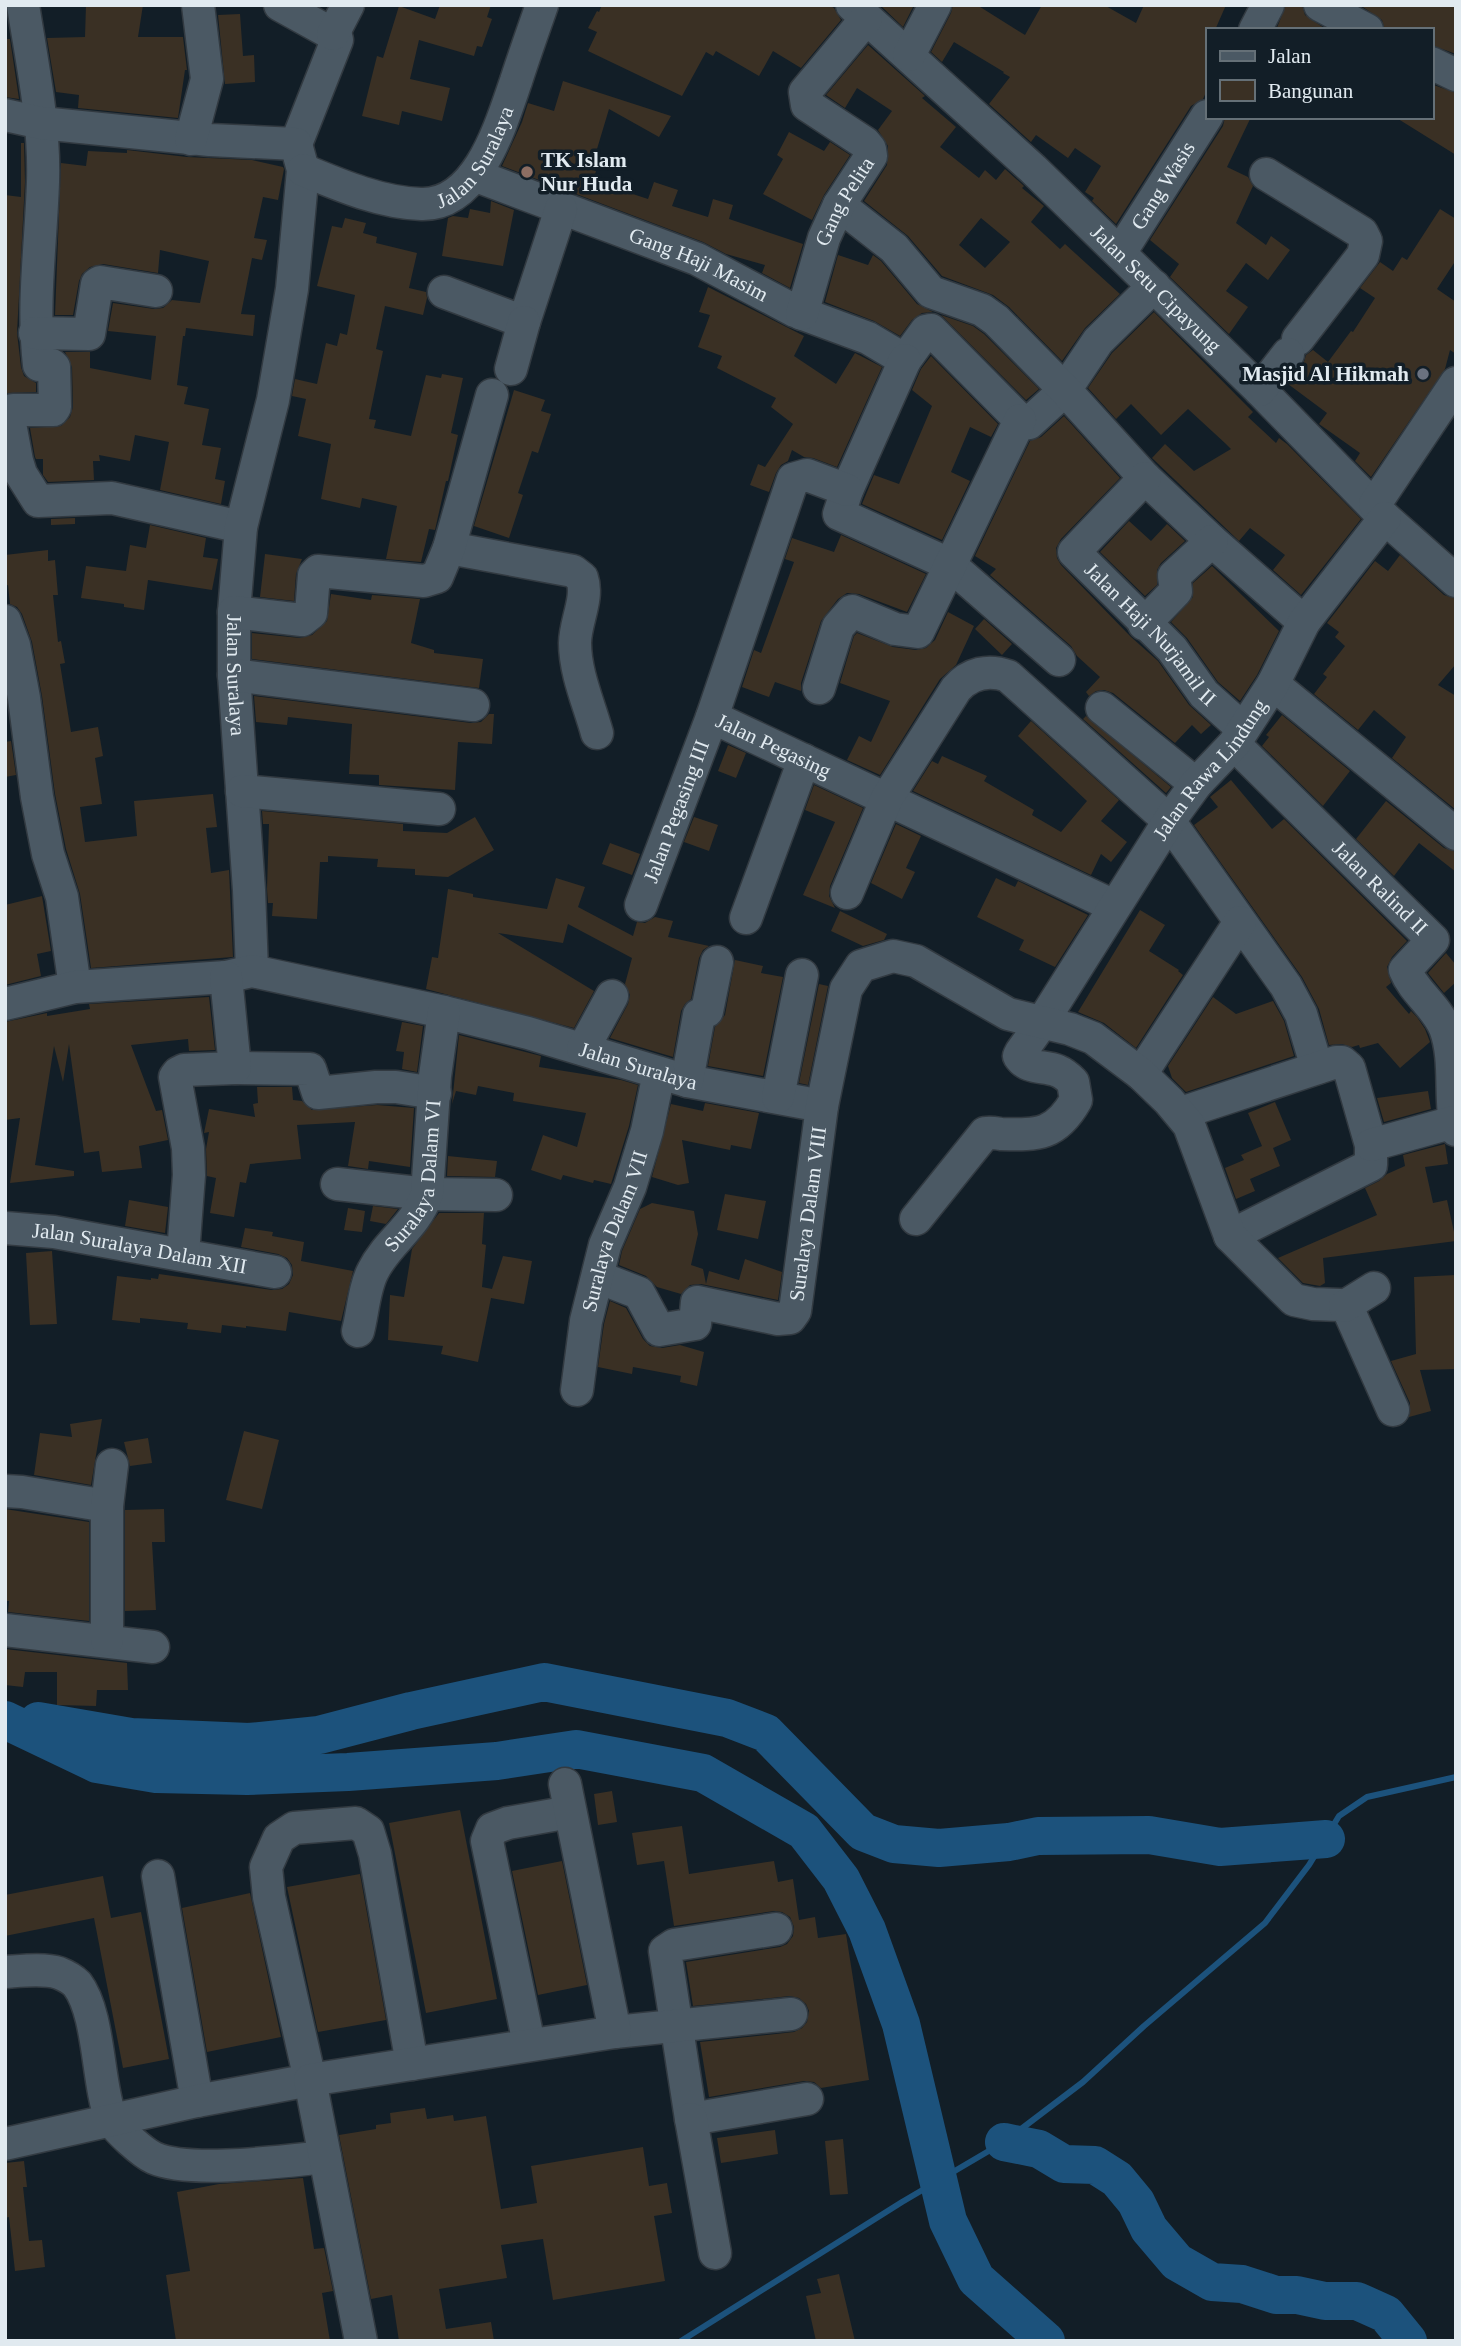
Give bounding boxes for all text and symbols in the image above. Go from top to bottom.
legend [1206,28,1433,119]
text: Jalan [1268,44,1312,68]
text: Bangunan [1268,79,1354,103]
street label: Jalan Suralaya [433,102,519,214]
street label: Gang Wasis [1126,137,1200,234]
place label: TK Islam Nur Huda [541,148,633,196]
street label: Gang Pelita [810,152,879,250]
marker: TK Islam Nur Huda [519,164,535,180]
street label: Jalan Setu Cipayung [1086,220,1227,358]
street label: Gang Haji Masim [626,223,772,307]
place label: Masjid Al Hikmah [1242,362,1409,386]
marker: Masjid Al Hikmah [1415,366,1431,382]
street label: Jalan Haji Nurjamil II [1080,558,1221,711]
street label: Jalan Suralaya [222,614,250,737]
street label: Jalan Rawa Lindung [1148,694,1272,845]
street label: Jalan Pegasing [712,709,835,783]
street label: Jalan Pegasing III [639,737,714,886]
street label: Jalan Ralind II [1328,836,1433,940]
street label: Jalan Suralaya [576,1037,700,1095]
street label: Suralaya Dalam VI [379,1099,445,1256]
street label: Suralaya Dalam VIII [784,1125,831,1303]
street label: Suralaya Dalam VII [577,1148,652,1314]
street label: Jalan Suralaya Dalam XII [31,1218,249,1279]

